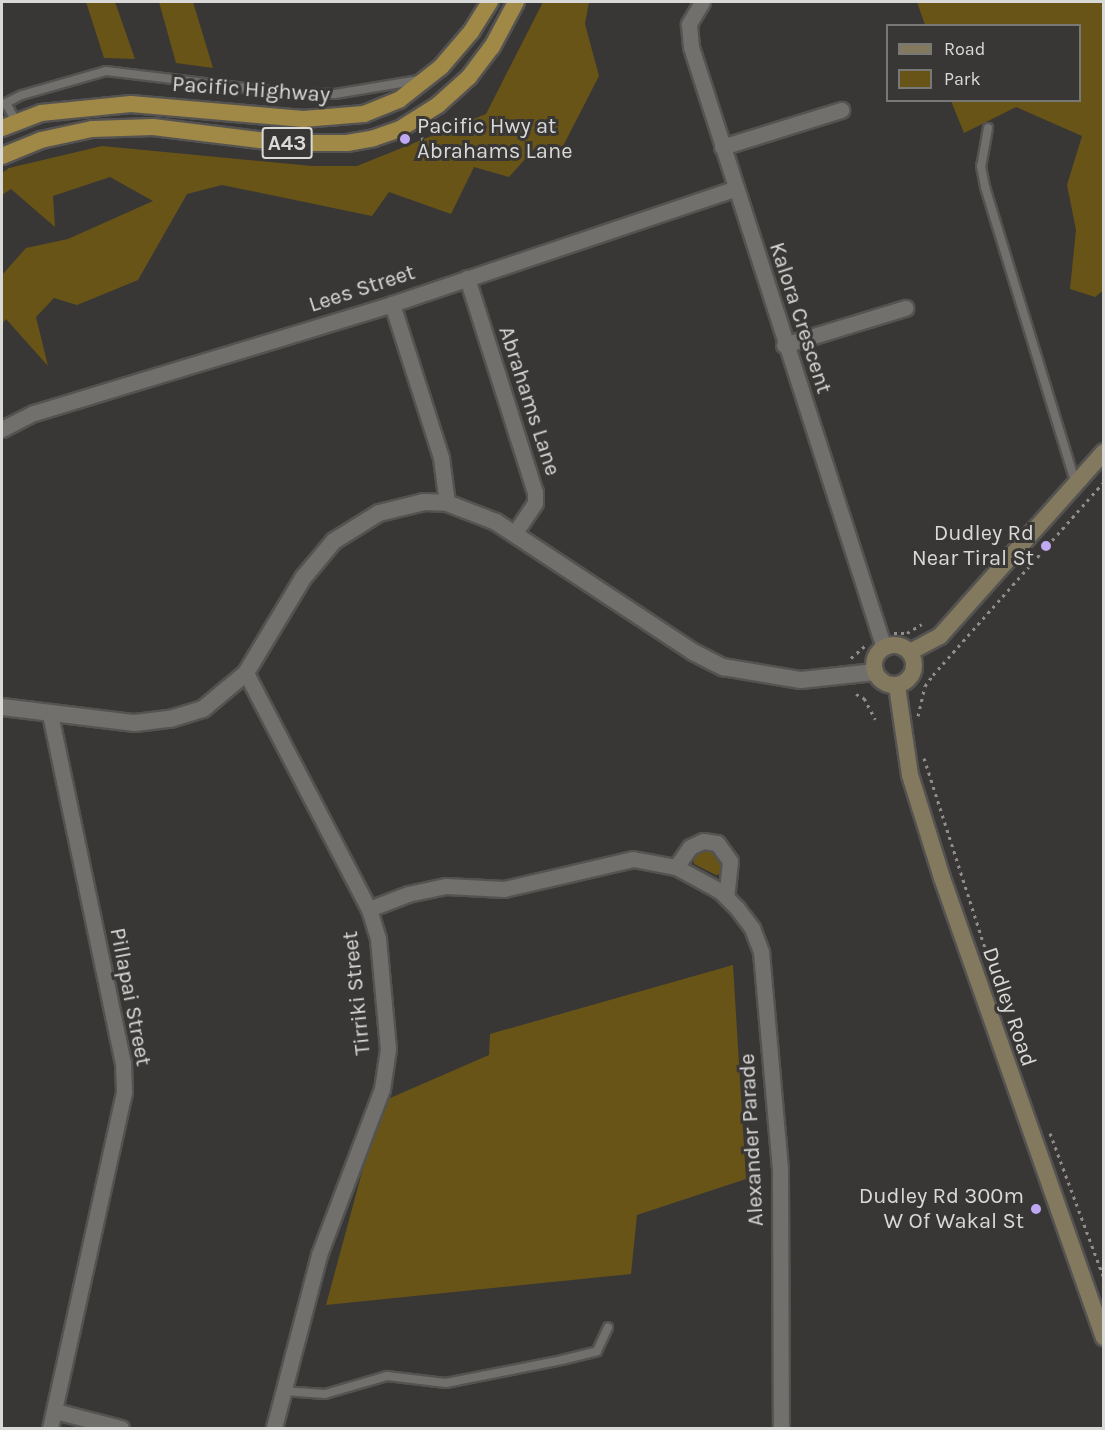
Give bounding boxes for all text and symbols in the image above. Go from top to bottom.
legend [886,24,1081,102]
text: Road [944,38,985,60]
text: Park [944,68,981,90]
street label: Pacific Highway [171,71,331,109]
place label: Pacific Hwy at Abrahams Lane [417,113,572,164]
road number: A43 [262,125,312,161]
marker: Pacific Hwy at Abrahams Lane [398,132,412,146]
street label: Kalora Crescent [763,239,837,397]
street label: Lees Street [306,259,418,319]
street label: Abrahams Lane [492,323,566,479]
place label: Dudley Rd Near Tiral St [912,520,1034,572]
marker: Dudley Rd Near Tiral St [1039,539,1053,553]
street label: Pillapai Street [104,926,156,1068]
street label: Tirriki Street [337,930,377,1056]
street label: Dudley Road [976,944,1042,1070]
street label: Alexander Parade [734,1053,770,1227]
place label: Dudley Rd 300m W Of Wakal St [859,1183,1024,1234]
marker: Dudley Rd 300m W Of Wakal St [1029,1202,1043,1216]

